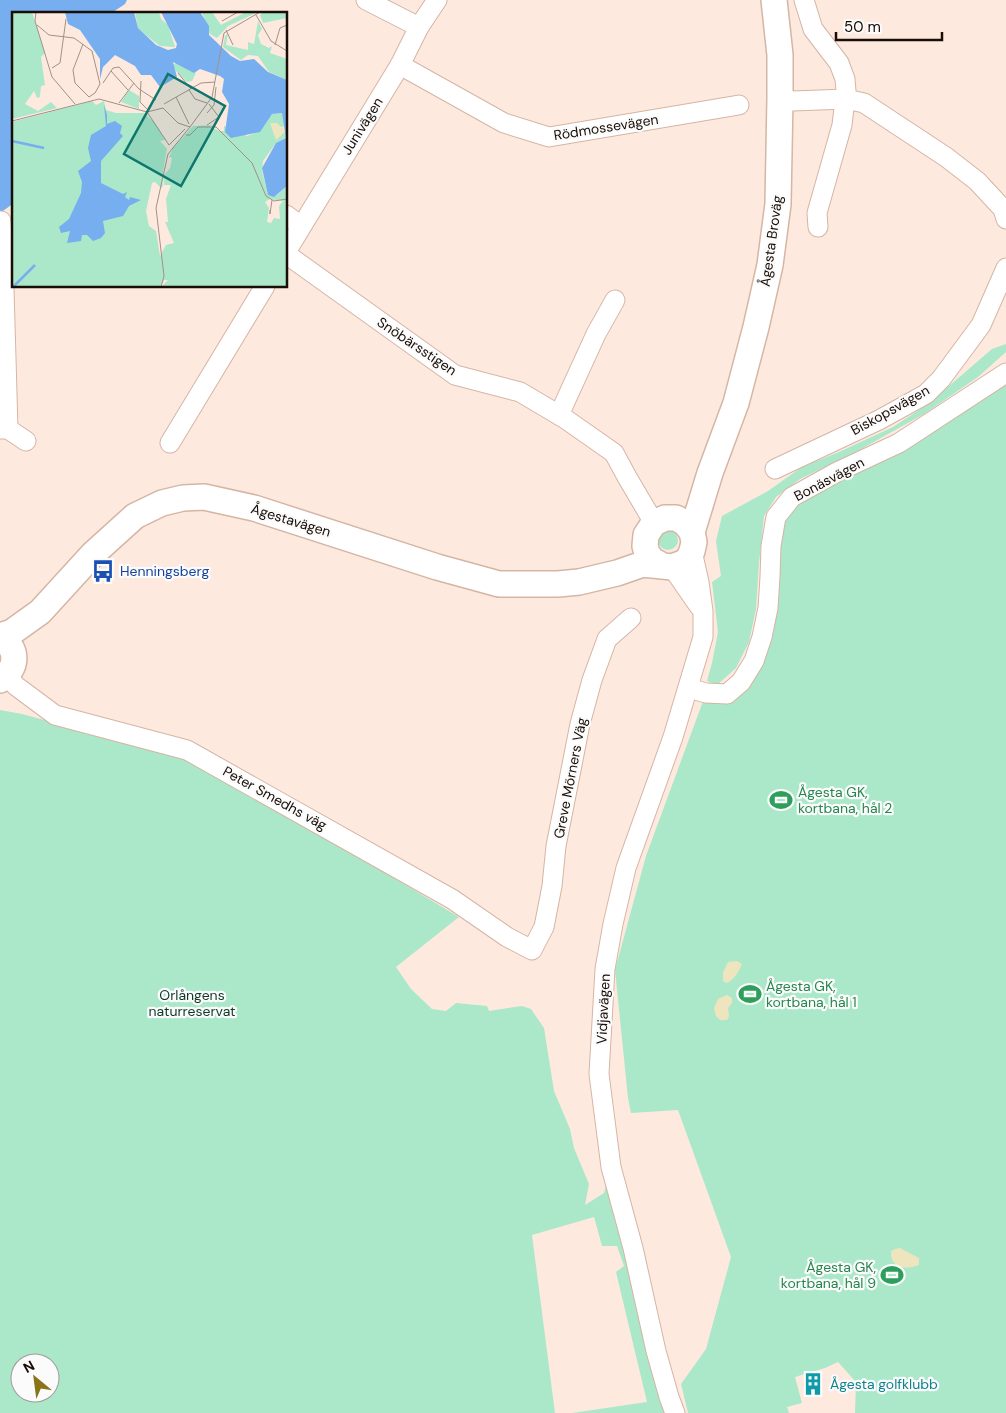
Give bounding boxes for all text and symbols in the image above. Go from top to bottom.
scale bar [836,10,942,42]
inset map [12,12,288,288]
text: 50 m [844,17,881,37]
street label: Junivägen [337,94,387,158]
street label: Rödmossevägen [552,110,660,144]
street label: Ågesta Broväg [756,194,786,288]
street label: Snöbärsstigen [374,313,460,379]
street label: Biskopsvägen [847,381,933,439]
street label: Bonäsvägen [791,453,867,505]
street label: Ågestavägen [249,499,333,541]
bus stop icon: Henningsberg [90,558,116,584]
place label: Henningsberg [120,562,210,580]
street label: Greve Mörners Väg [549,716,591,840]
street label: Peter Smedhs väg [220,762,330,834]
place label: Ågesta GK, kortbana, hål 2 [798,783,892,817]
sports icon: Ågesta GK, kortbana, hål 2 [768,787,794,813]
street label: Vidjavägen [592,973,614,1045]
place label: Ågesta GK, kortbana, hål 1 [766,977,857,1011]
sports icon: Ågesta GK, kortbana, hål 1 [737,981,763,1007]
park label: Orlångens naturreservat [148,986,236,1020]
place label: Ågesta GK, kortbana, hål 9 [781,1258,876,1292]
sports icon: Ågesta GK, kortbana, hål 9 [879,1262,905,1288]
north arrow [10,1353,60,1403]
text: N [20,1356,38,1377]
building icon: Ågesta golfklubb [800,1371,826,1397]
place label: Ågesta golfklubb [830,1375,938,1393]

